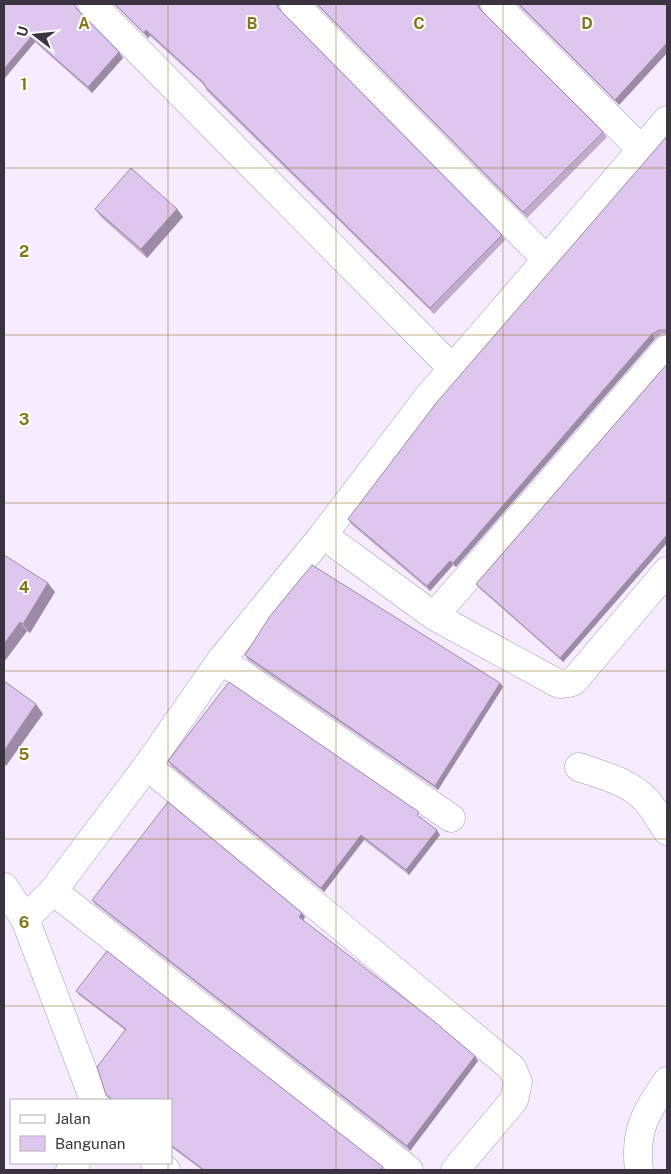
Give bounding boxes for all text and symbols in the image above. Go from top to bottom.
north arrow [10,10,60,60]
text: A [78,14,90,33]
text: B [247,14,258,33]
text: C [413,14,425,33]
text: D [581,14,593,33]
text: U [13,24,32,38]
text: 1 [21,75,27,94]
text: 2 [19,242,29,261]
text: 3 [19,410,29,429]
text: 4 [19,578,30,597]
text: 5 [19,745,30,764]
text: 6 [19,913,29,932]
legend [10,1099,172,1164]
text: Jalan [55,1110,91,1127]
text: Bangunan [55,1135,126,1152]

